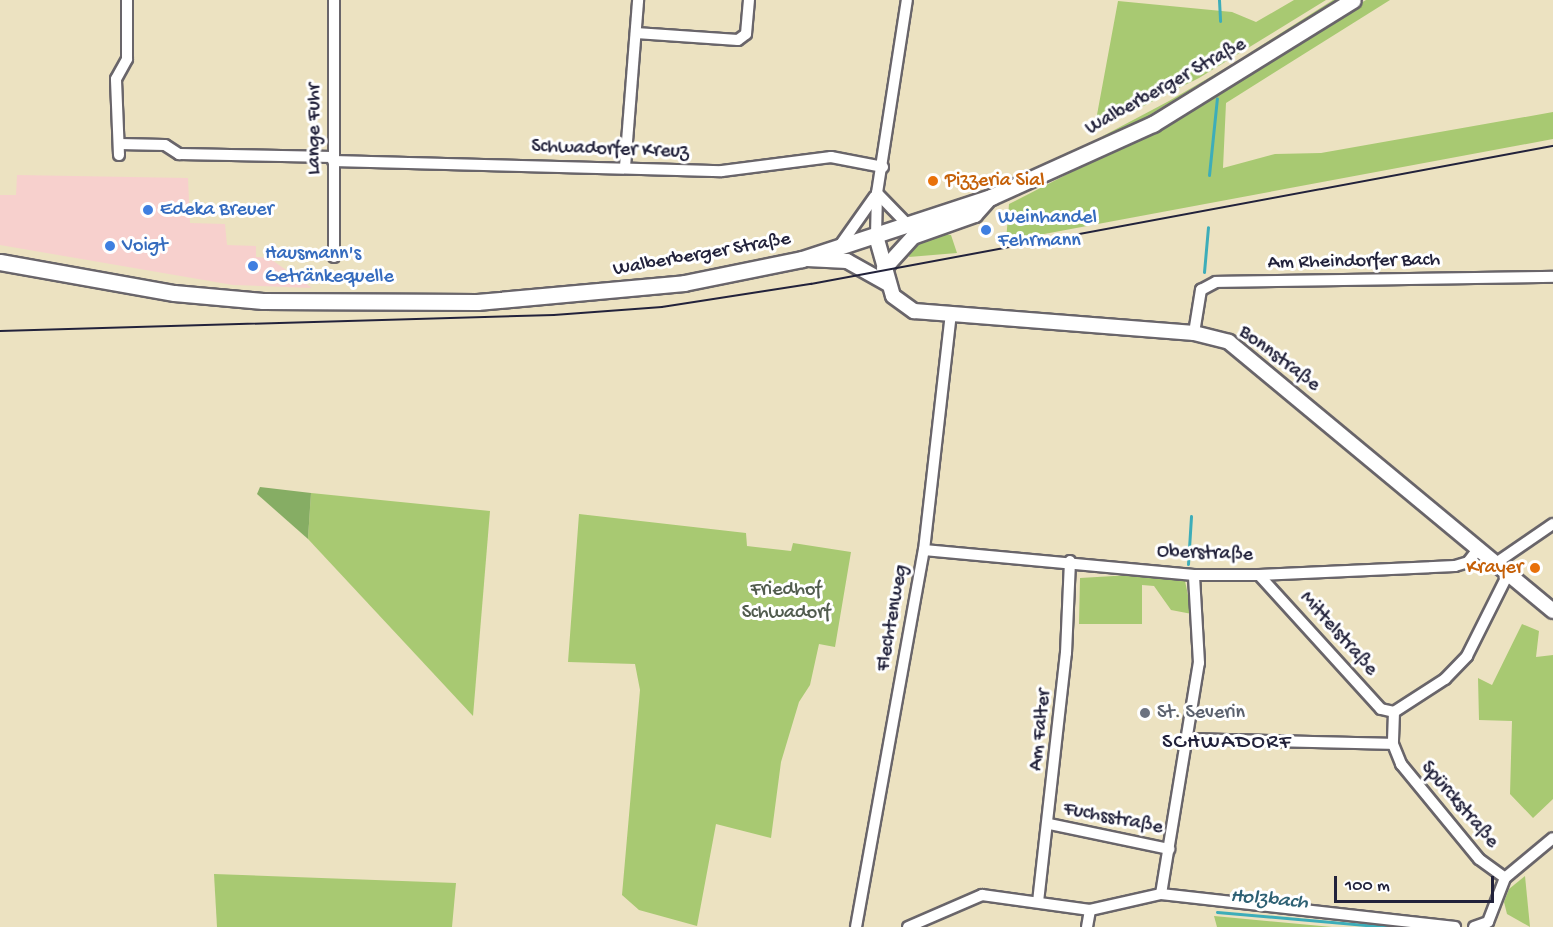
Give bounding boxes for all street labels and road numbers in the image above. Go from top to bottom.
street label: Walberberger Straße [1081,33,1251,141]
street label: Lange Fuhr [303,83,327,175]
street label: Schwadorfer Kreuz [531,135,689,165]
street label: Walberberger Straße [611,228,793,282]
street label: Am Rheindorfer Bach [1268,248,1440,276]
street label: Bonnstraße [1234,321,1324,397]
street label: Oberstraße [1157,540,1253,568]
street label: Flechtenweg [872,563,914,673]
street label: Mittelstraße [1294,587,1382,681]
street label: Am Falter [1025,688,1057,772]
street label: Spürckstraße [1415,757,1503,853]
street label: Fuchsstraße [1061,798,1165,840]

